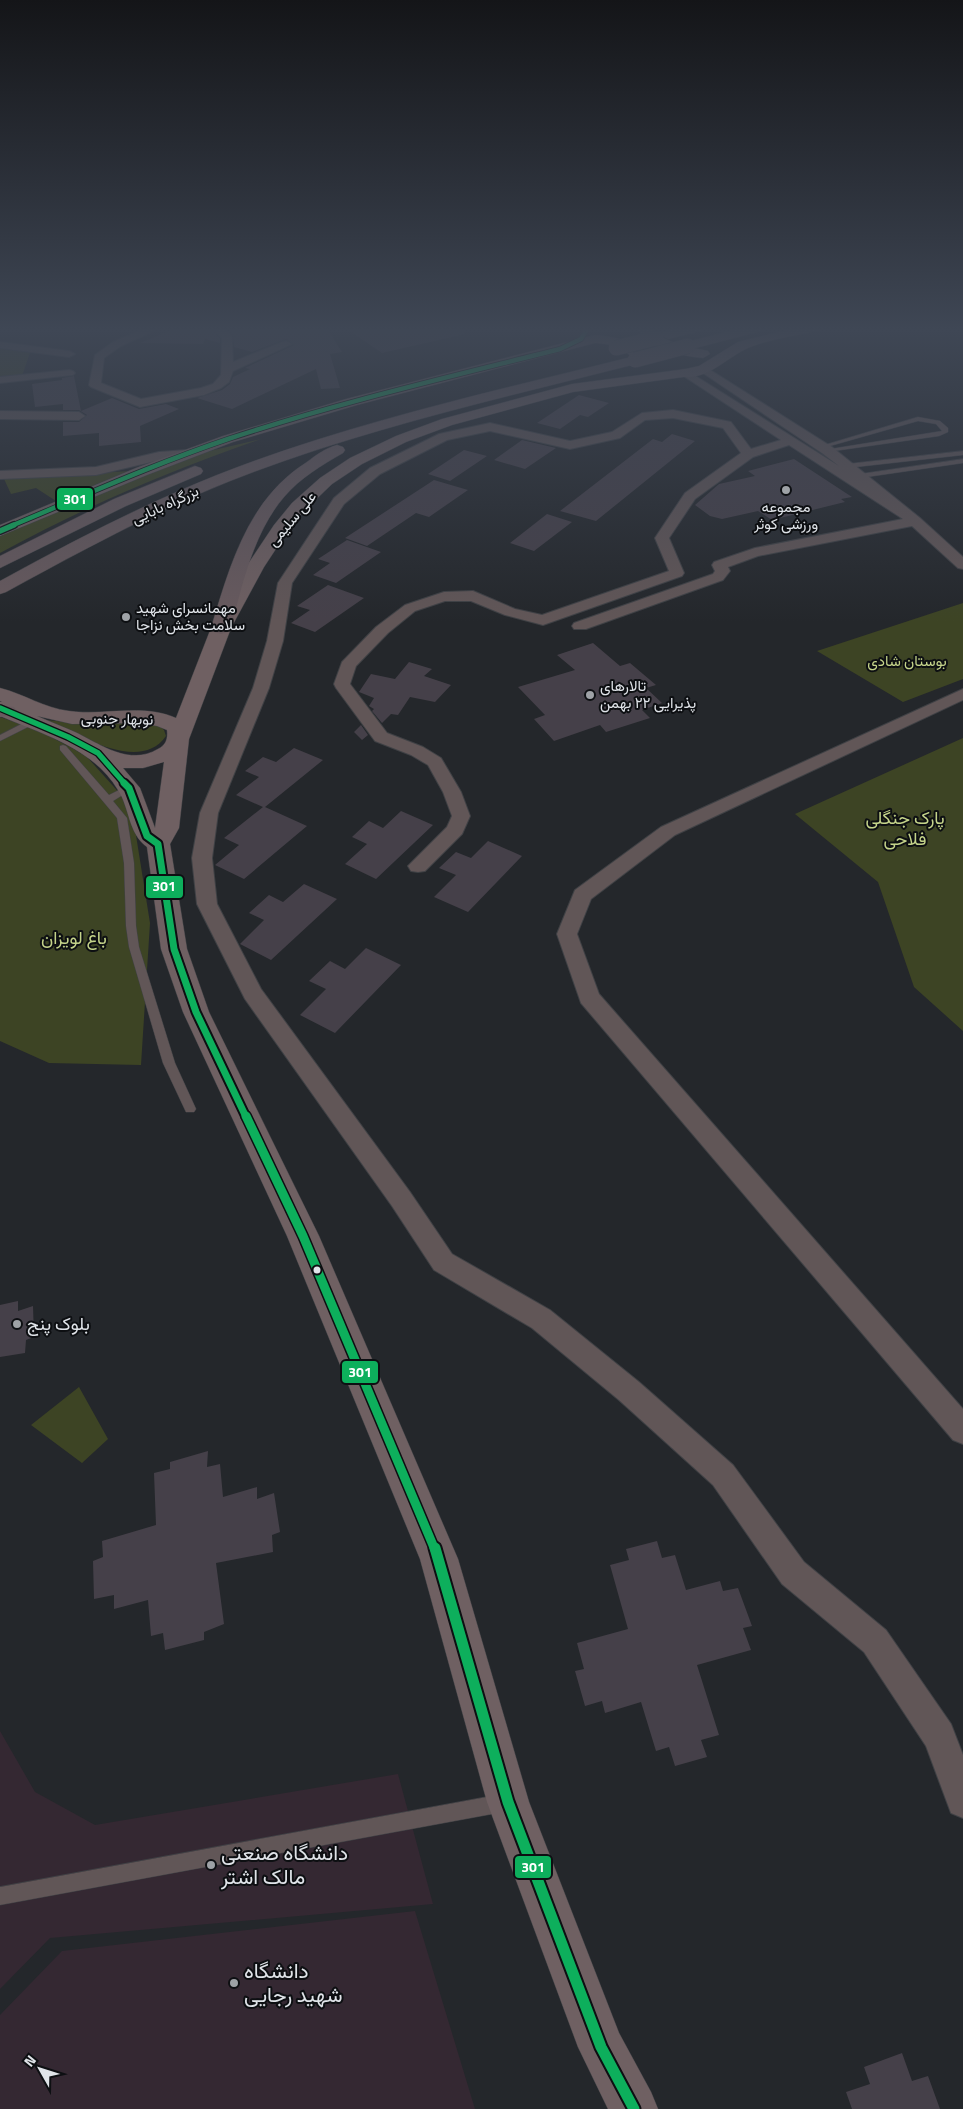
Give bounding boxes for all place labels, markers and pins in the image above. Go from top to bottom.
marker: مجموعه ورزشی کوثر [780,484,792,496]
place label: مجموعه ورزشی کوثر [753,495,818,535]
place label: مهمانسرای شهید سلامت بخش نزاجا [136,596,245,636]
marker: مهمانسرای شهید سلامت بخش نزاجا [120,611,132,623]
place label: تالارهای پذیرایی ۲۲ بهمن [600,674,696,714]
marker: تالارهای پذیرایی ۲۲ بهمن [584,689,596,701]
unlabelled marker [312,1265,322,1275]
place label: بلوک پنج [27,1310,90,1337]
marker: بلوک پنج [11,1318,23,1330]
place label: دانشگاه صنعتی مالک اشتر [220,1836,348,1892]
marker: دانشگاه صنعتی مالک اشتر [205,1859,217,1871]
place label: دانشگاه شهید رجایی [244,1954,343,2010]
marker: دانشگاه شهید رجایی [228,1977,240,1989]

